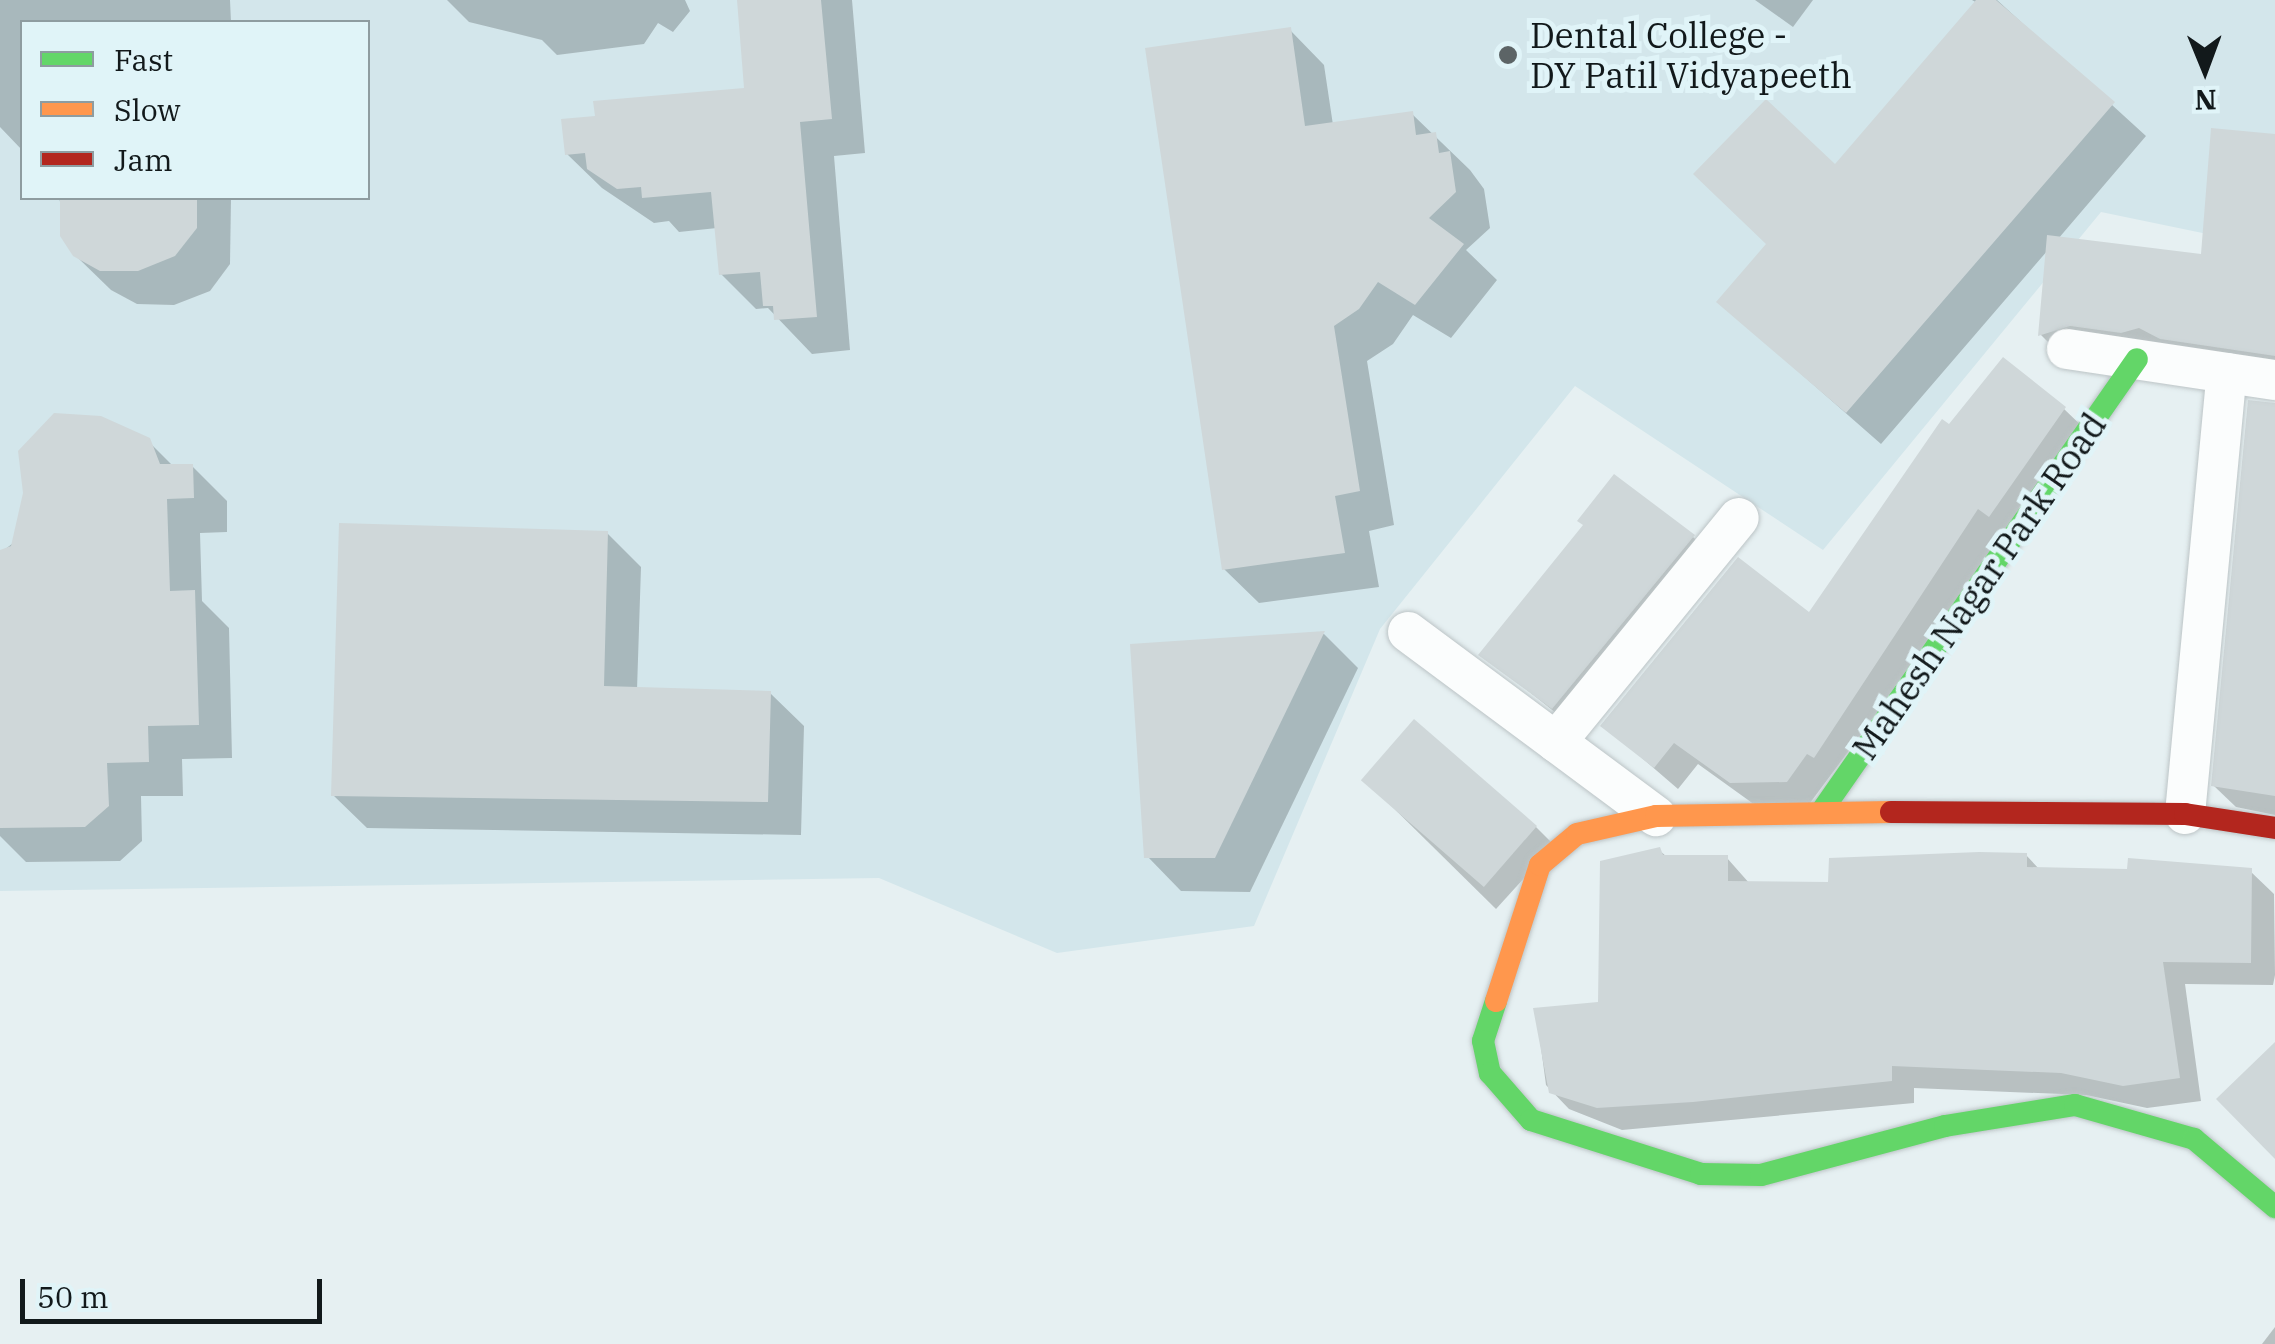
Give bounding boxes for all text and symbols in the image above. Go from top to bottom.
place label: Dental College - DY Patil Vidyapeeth [1530,14,1852,96]
legend [20,20,370,200]
north arrow [2155,20,2255,120]
text: Fast [114,40,173,79]
marker: Dental College - DY Patil Vidyapeeth [1495,42,1521,68]
text: N [2194,82,2217,119]
text: Slow [114,90,181,129]
text: Jam [114,140,173,179]
street label: Mahesh Nagar Park Road [1843,405,2115,767]
scale bar [25,1259,328,1321]
text: 50 m [37,1277,109,1316]

